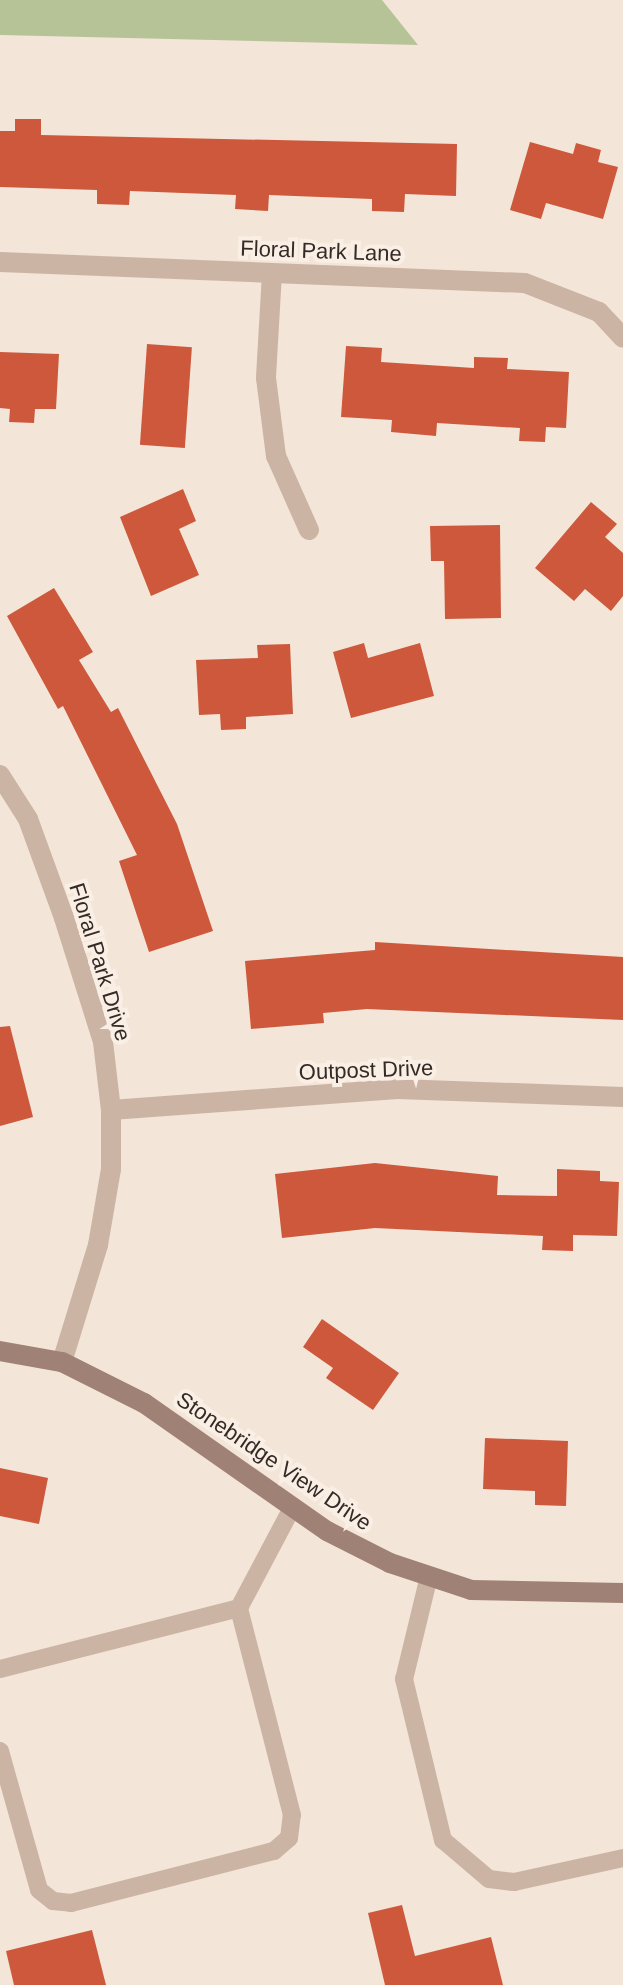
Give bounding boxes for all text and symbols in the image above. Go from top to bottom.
street label: Floral Park Lane [240,235,402,267]
street label: Floral Park Drive [63,880,137,1044]
street label: Outpost Drive [298,1054,434,1086]
street label: Stonebridge View Drive [171,1386,377,1536]

